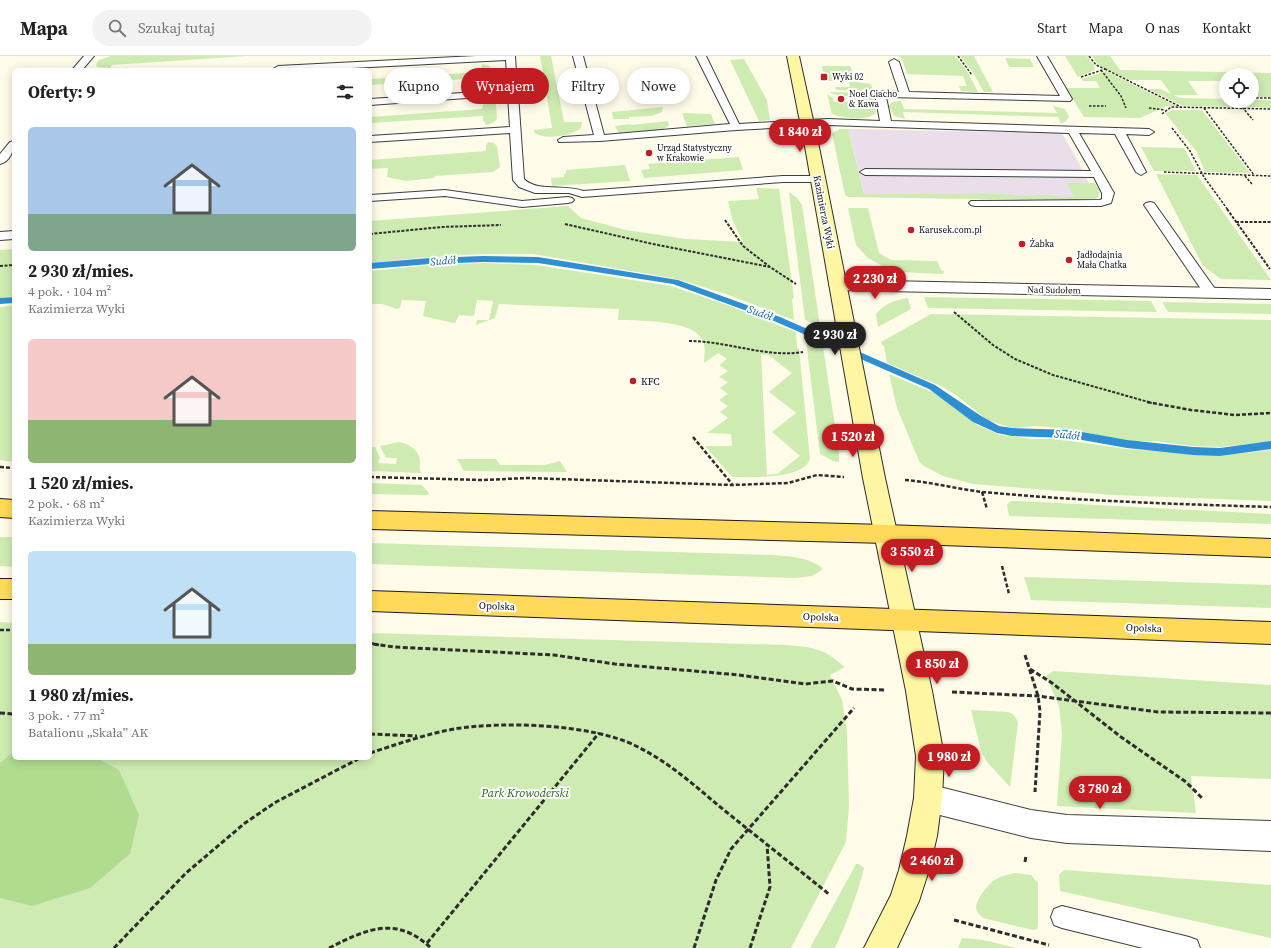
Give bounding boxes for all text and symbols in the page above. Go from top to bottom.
search box [92,10,372,46]
text: Mapa [20,15,68,41]
icon: search [106,17,128,39]
text: Szukaj tutaj [138,17,215,38]
text: Start [1037,18,1067,38]
text: Mapa [1089,18,1123,38]
text: O nas [1145,18,1180,38]
text: Kontakt [1202,18,1251,38]
chip: Kupno [384,68,453,104]
chip: Wynajem [461,68,549,104]
chip: Filtry [557,68,619,104]
chip: Nowe [627,68,690,104]
map controls [1219,68,1259,108]
button: locate [1219,68,1259,108]
place label: Wyki 02 [832,71,864,83]
marker: Wyki 02 [819,72,829,82]
text: Oferty: 9 [28,80,96,104]
icon: filters [334,81,356,103]
place label: Noel Ciacho & Kawa [849,88,897,110]
marker: Noel Ciacho & Kawa [836,94,846,104]
pin: 1 840 zł [759,119,841,153]
text: 1 840 zł [778,123,822,140]
place label: Urząd Statystyczny w Krakowie [657,142,732,164]
marker: Urząd Statystyczny w Krakowie [644,148,654,158]
icon: home [156,153,228,225]
street label: Kazimierza Wyki [810,174,838,250]
place label: Karusek.com.pl [919,224,982,236]
marker: Karusek.com.pl [906,225,916,235]
place label: Żabka [1030,237,1055,250]
marker: Żabka [1017,239,1027,249]
place label: Jadłodajnia Mała Chatka [1076,249,1127,271]
water label: Sudół [430,253,457,269]
marker: Jadłodajnia Mała Chatka [1064,255,1074,265]
text: 2 930 zł/mies. [28,259,134,283]
pin: 2 230 zł [834,266,916,300]
text: 2 230 zł [853,270,897,287]
text: 4 pok. · 104 m² [28,283,111,300]
street label: Nad Sudołem [1027,284,1081,296]
text: Kazimierza Wyki [28,300,125,317]
water label: Sudół [745,302,775,325]
pin: 2 930 zł [794,322,876,356]
text: 2 930 zł [813,326,857,343]
icon: home [156,365,228,437]
place label: KFC [641,375,660,388]
marker: KFC [628,376,638,386]
pin: 1 520 zł [812,424,894,458]
water label: Sudół [1054,426,1081,444]
text: 1 520 zł [831,428,875,445]
text: 1 520 zł/mies. [28,471,134,495]
text: 2 pok. · 68 m² [28,495,105,512]
text: Kazimierza Wyki [28,512,125,529]
pin: 3 550 zł [871,539,953,573]
text: 3 550 zł [890,543,934,560]
icon: home [156,577,228,649]
street label: Opolska [479,599,516,613]
street label: Opolska [803,610,840,624]
street label: Opolska [1126,621,1163,635]
pin: 1 850 zł [896,651,978,685]
text: 1 850 zł [915,655,959,672]
text: 1 980 zł/mies. [28,683,134,707]
text: 3 pok. · 77 m² [28,707,105,724]
text: Batalionu „Skała” AK [28,724,148,741]
pin: 1 980 zł [908,744,990,778]
text: 1 980 zł [927,748,971,765]
pin: 3 780 zł [1059,776,1141,810]
text: 3 780 zł [1078,780,1122,797]
park label: Park Krowoderski [480,785,569,801]
pin: 2 460 zł [891,848,973,882]
text: 2 460 zł [910,852,954,869]

